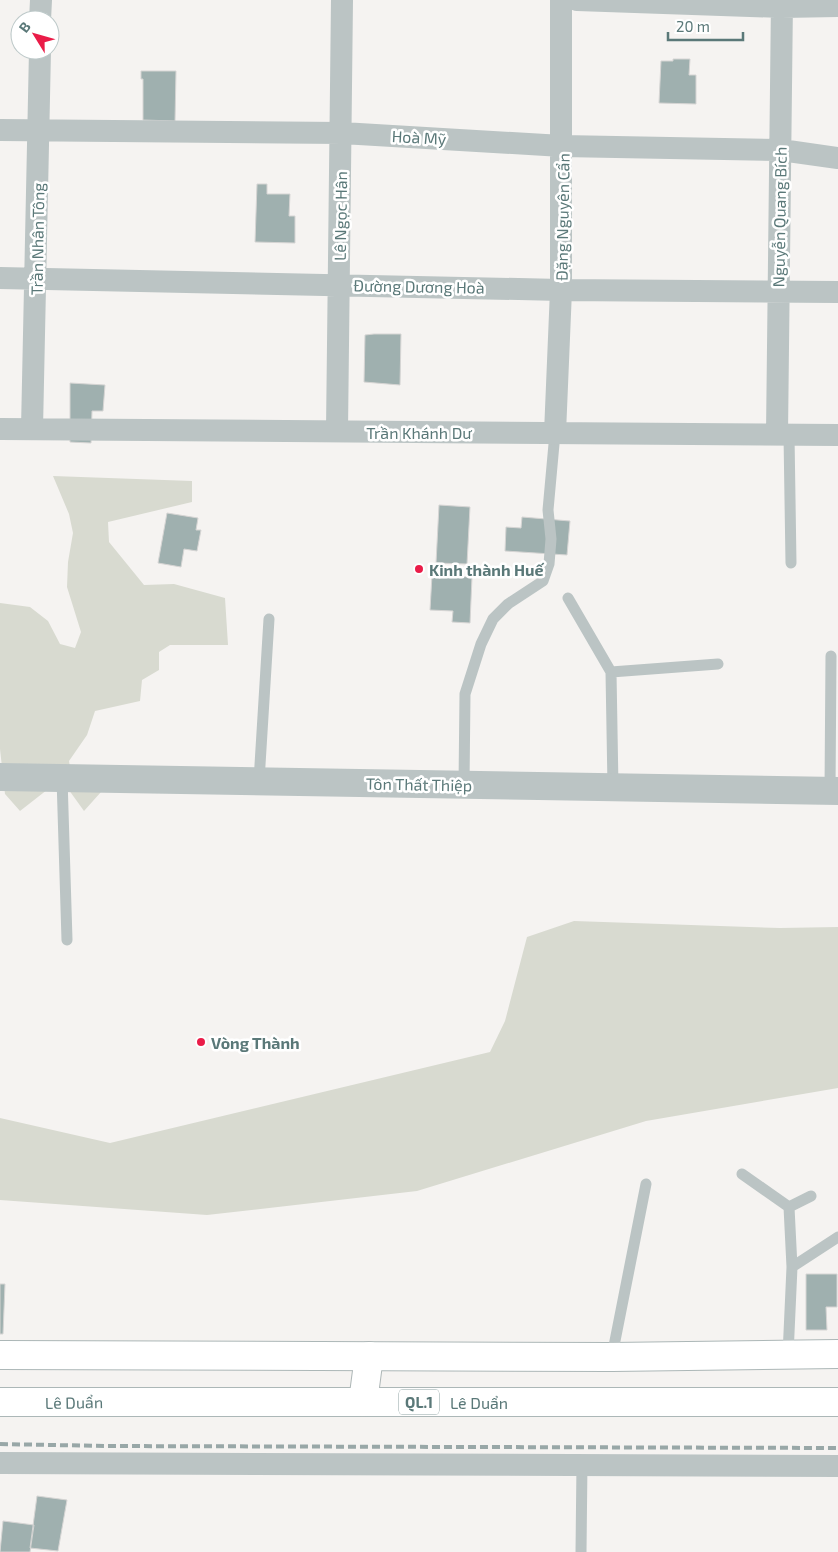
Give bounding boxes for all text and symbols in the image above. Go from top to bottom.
north arrow [10,10,60,60]
scale bar [668,10,743,42]
text: 20 m [676,17,710,35]
text: B [15,18,34,36]
street label: Hoà Mỹ [391,126,447,148]
street label: Nguyễn Quang Bích [768,147,791,287]
street label: Đặng Nguyên Cẩn [551,153,573,281]
street label: Lê Ngọc Hân [330,171,350,261]
street label: Trần Nhân Tông [27,183,47,295]
street label: Đường Dương Hoà [353,275,485,297]
street label: Trần Khánh Dư [366,423,472,442]
place label: Kinh thành Huế [429,560,544,579]
marker: Kinh thành Huế [413,563,425,575]
street label: Tôn Thất Thiệp [366,774,472,794]
place label: Vòng Thành [211,1033,300,1052]
marker: Vòng Thành [195,1036,207,1048]
road number: QL.1 [399,1390,439,1414]
street label: Lê Duẩn [45,1392,103,1412]
street label: Lê Duẩn [450,1393,508,1412]

